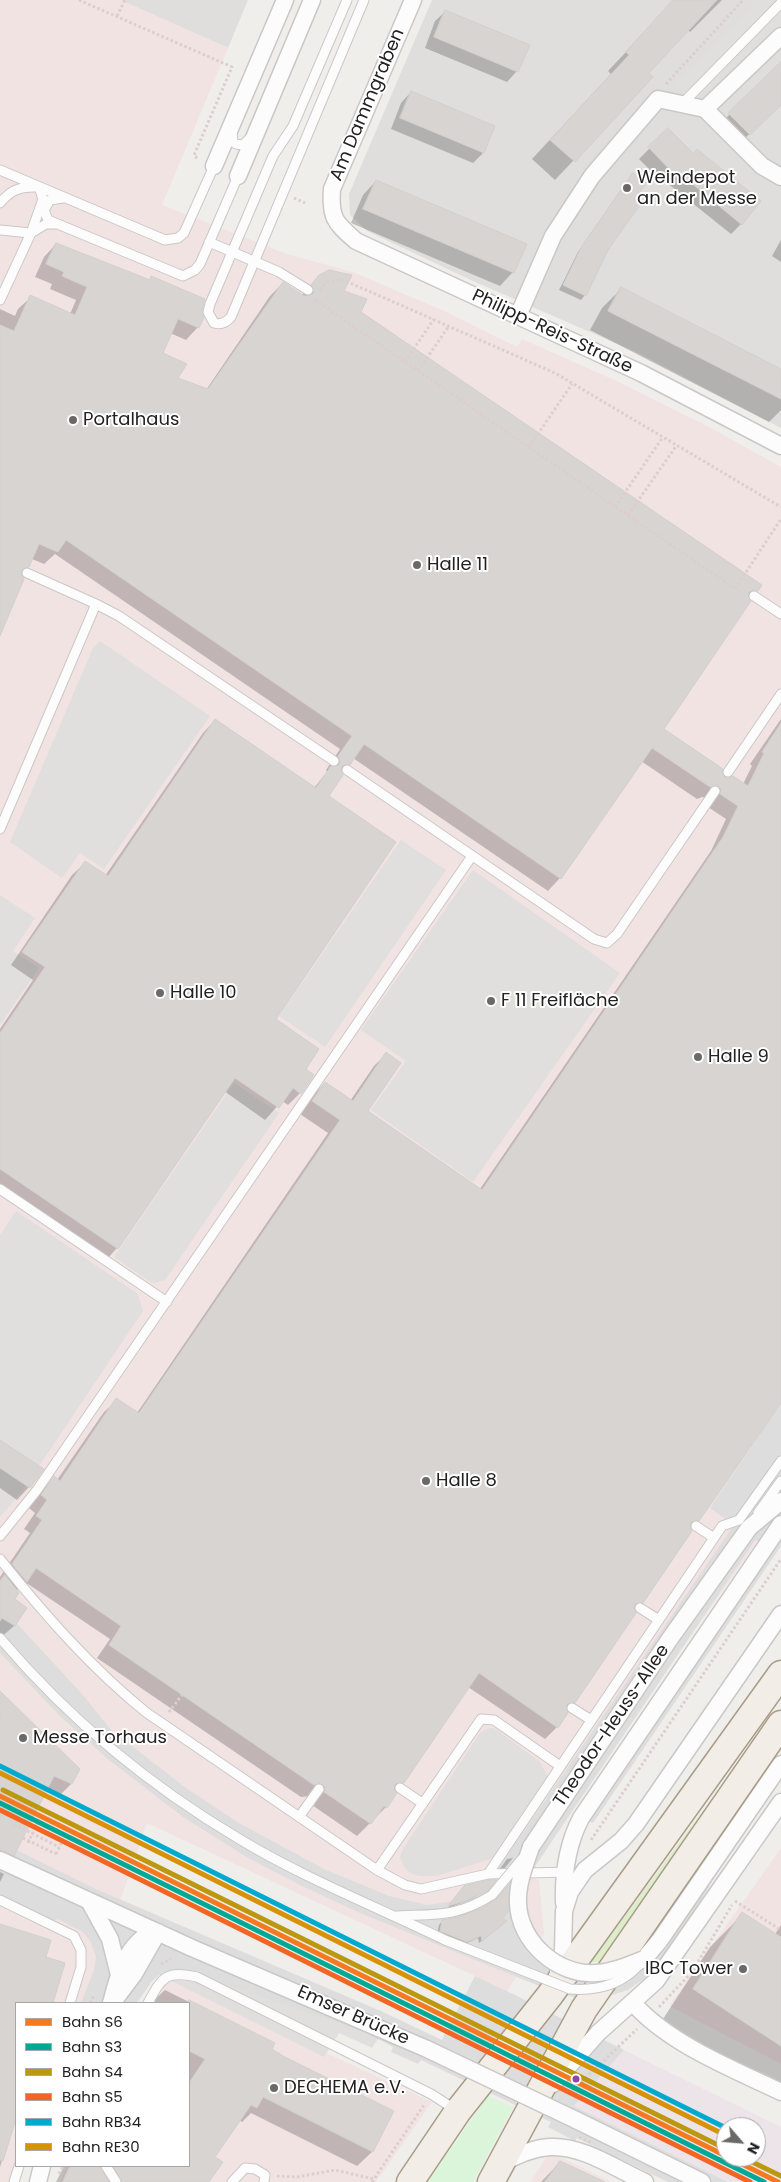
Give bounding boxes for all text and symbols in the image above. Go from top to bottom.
street label: Am Dammgraben [326,26,410,184]
place label: Weindepot an der Messe [637,167,757,210]
marker: Weindepot an der Messe [621,182,633,194]
street label: Philipp-Reis-Straße [468,285,636,379]
place label: Portalhaus [83,409,179,431]
marker: Portalhaus [67,414,79,426]
place label: Halle 11 [427,554,488,576]
marker: Halle 11 [411,559,423,571]
place label: Halle 10 [170,982,237,1004]
marker: Halle 10 [154,987,166,999]
place label: F 11 Freifläche [501,990,619,1012]
marker: F 11 Freifläche [485,995,497,1007]
place label: Halle 9 [708,1046,769,1068]
marker: Halle 9 [692,1051,704,1063]
place label: Halle 8 [436,1470,497,1492]
marker: Halle 8 [420,1475,432,1487]
street label: Theodor-Heuss-Allee [550,1641,674,1811]
place label: Messe Torhaus [33,1727,167,1749]
marker: Messe Torhaus [17,1732,29,1744]
place label: IBC Tower [645,1958,733,1980]
marker: IBC Tower [737,1963,749,1975]
street label: Emser Brücke [294,1982,412,2050]
legend [15,2002,190,2167]
text: Bahn S6 [62,2011,123,2032]
text: Bahn S3 [62,2036,122,2057]
text: Bahn S4 [62,2061,123,2082]
unlabelled marker [571,2074,581,2084]
place label: DECHEMA e.V. [284,2077,405,2099]
marker: DECHEMA e.V. [268,2082,280,2094]
text: Bahn S5 [62,2086,123,2107]
text: Bahn RB34 [62,2111,141,2132]
north arrow [716,2117,766,2167]
text: Bahn RE30 [62,2136,140,2157]
text: N [742,2139,765,2158]

